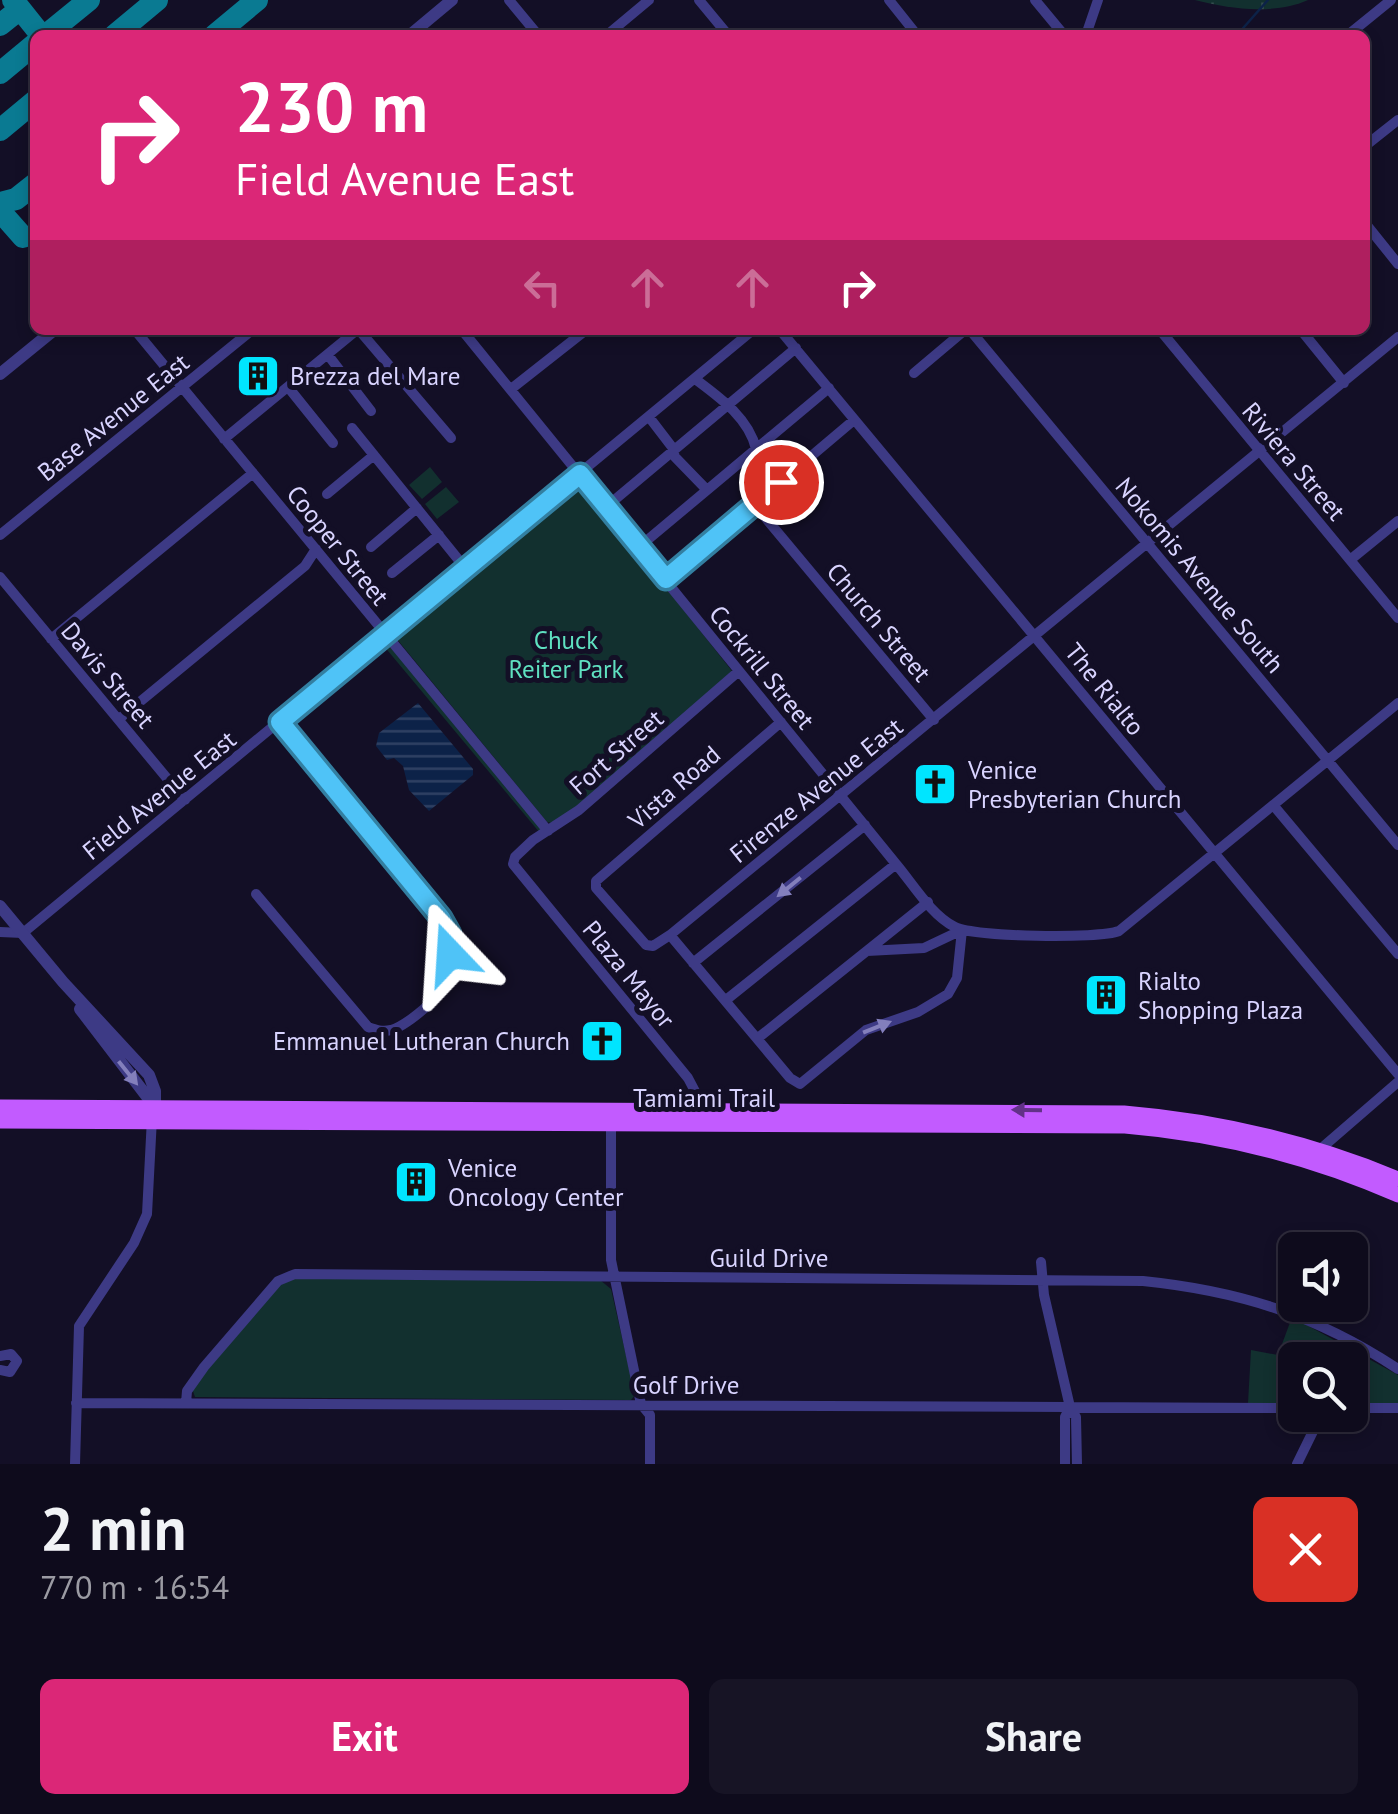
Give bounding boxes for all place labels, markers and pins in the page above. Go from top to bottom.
building icon: Brezza del Mare [235,353,281,399]
place label: Brezza del Mare [290,360,460,392]
pin [739,440,824,525]
place label: Venice Presbyterian Church [967,754,1181,815]
church icon: Venice Presbyterian Church [912,761,958,807]
place label: Rialto Shopping Plaza [1138,965,1303,1026]
building icon: Rialto Shopping Plaza [1083,972,1129,1018]
church icon: Emmanuel Lutheran Church [579,1018,625,1064]
place label: Emmanuel Lutheran Church [273,1025,570,1057]
place label: Venice Oncology Center [447,1152,624,1213]
building icon: Venice Oncology Center [393,1159,439,1205]

